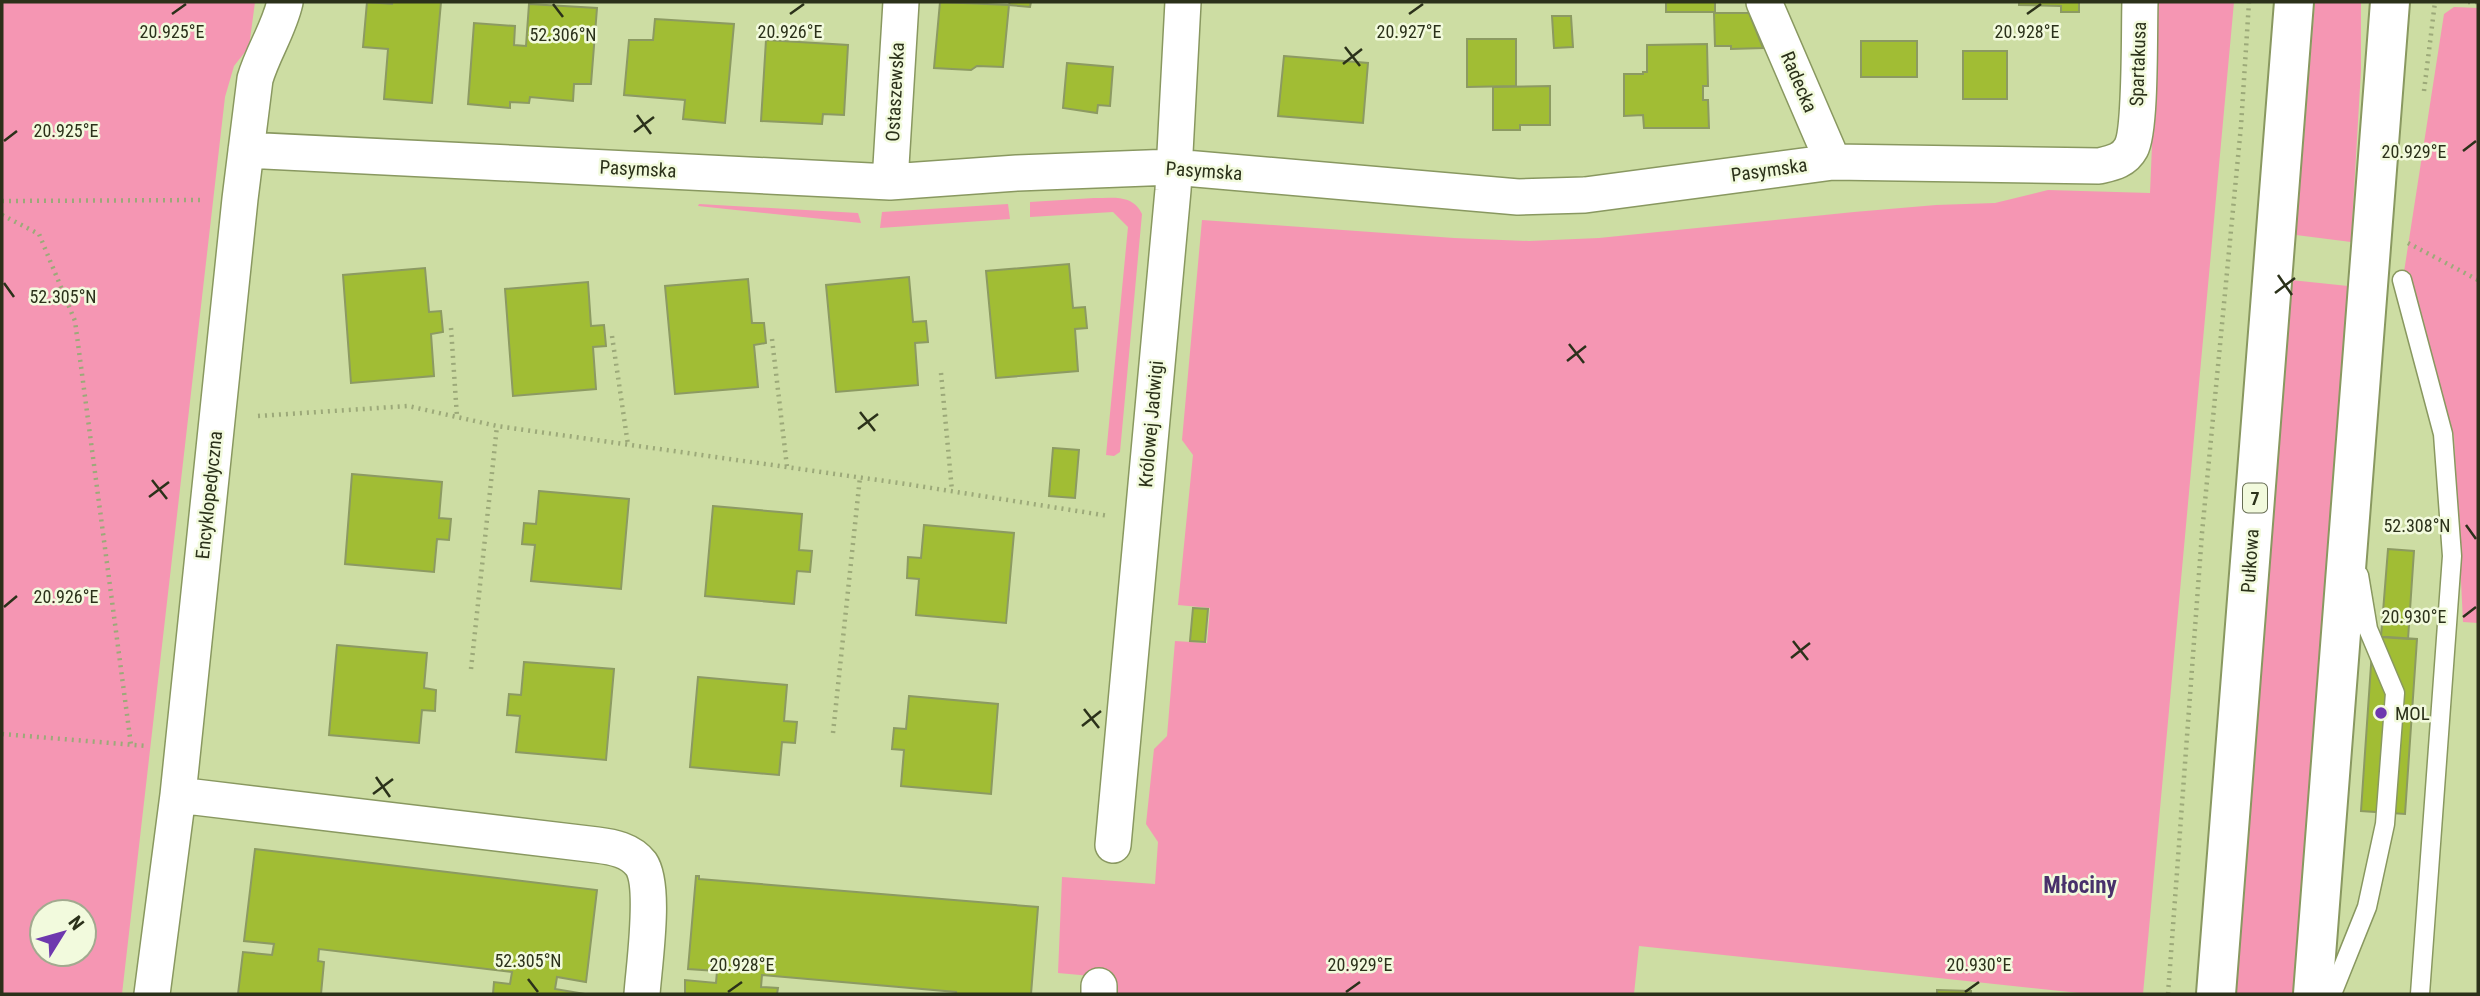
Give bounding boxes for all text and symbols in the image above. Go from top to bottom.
text: 20.925°E [140,21,204,42]
text: 20.926°E [758,21,822,42]
text: 20.927°E [1377,21,1441,42]
text: 20.928°E [1995,21,2059,42]
street label: Spartakusa [2125,21,2151,107]
text: 52.306°N [529,24,597,45]
street label: Ostaszewska [881,42,909,142]
street label: Radecka [1776,48,1822,116]
text: 20.925°E [34,120,98,141]
text: 20.929°E [2382,141,2446,162]
street label: Pasymska [1729,153,1809,187]
street label: Pasymska [599,156,677,182]
street label: Pasymska [1165,157,1243,185]
text: 52.305°N [29,286,97,307]
street label: Królowej Jadwigi [1134,360,1168,488]
street label: Encyklopedyczna [191,430,227,560]
road number: 7 [2243,484,2267,512]
text: 52.308°N [2383,515,2451,536]
street label: Pułkowa [2236,528,2264,594]
text: 20.926°E [34,586,98,607]
text: 20.930°E [2382,606,2446,627]
place label: MOL [2395,702,2430,725]
marker: MOL [2373,705,2389,721]
district label: Młociny [2043,872,2117,899]
north arrow [28,898,98,968]
text: N [63,912,89,935]
text: 52.305°N [494,950,562,971]
text: 20.928°E [710,954,774,975]
text: 20.929°E [1328,954,1392,975]
text: 20.930°E [1947,954,2011,975]

